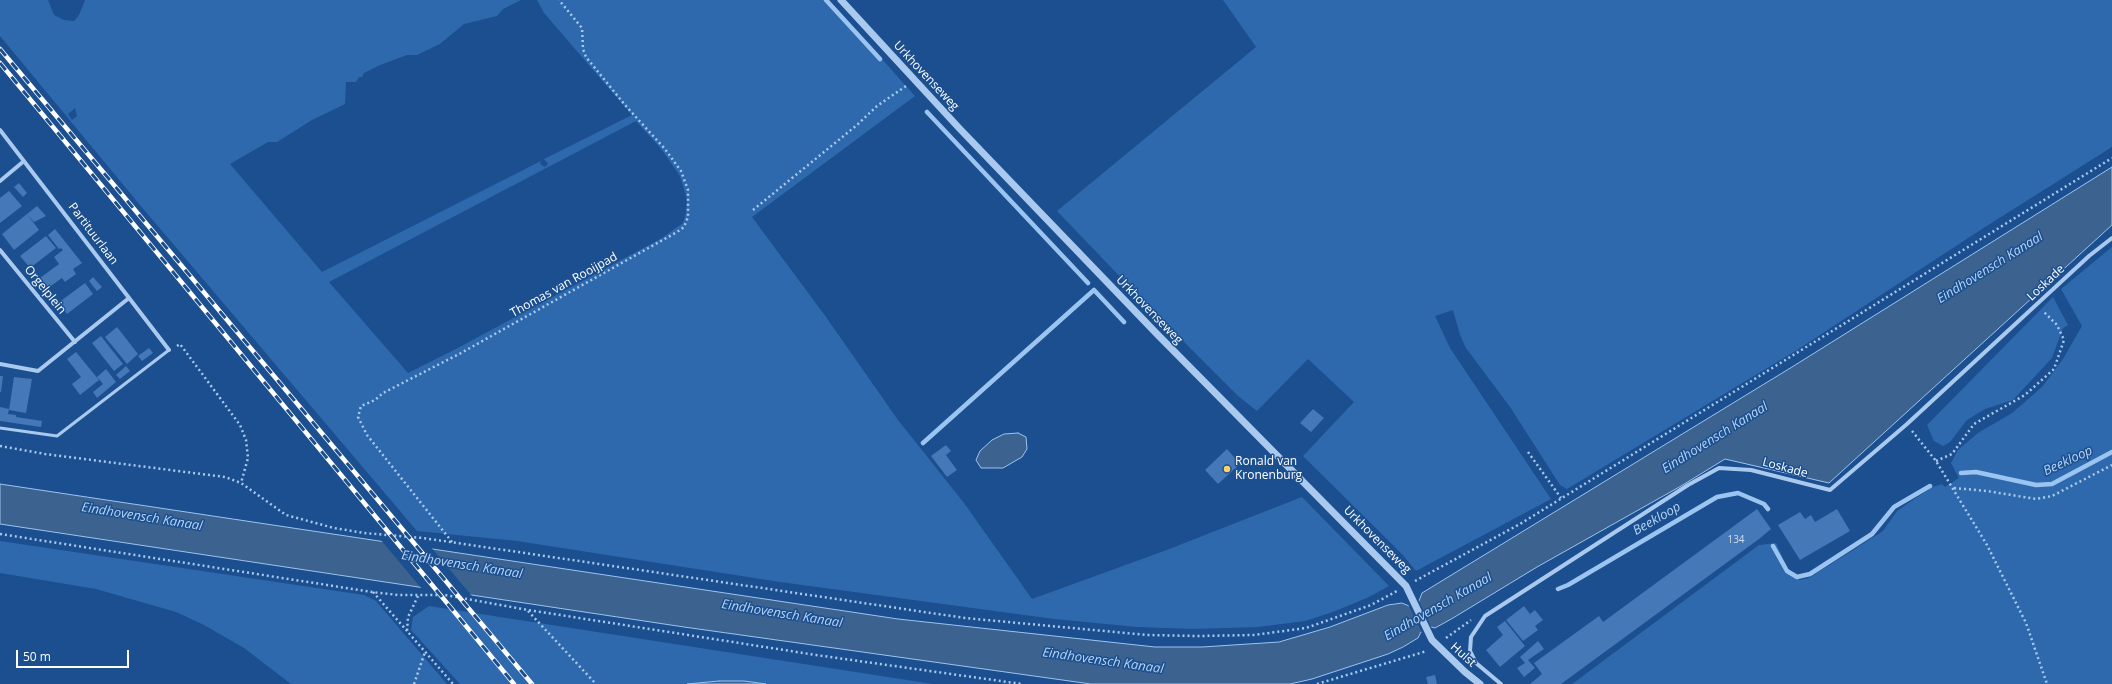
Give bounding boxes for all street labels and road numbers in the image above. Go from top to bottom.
street label: Urkhovenseweg [890,38,962,114]
street label: Partituurlaan [65,200,121,268]
street label: Thomas van Rooijpad [508,250,620,320]
street label: Loskade [2024,262,2068,304]
street label: Orgelplein [21,263,69,317]
street label: Urkhovenseweg [1113,273,1185,347]
street label: Loskade [1761,455,1809,481]
street label: Urkhovenseweg [1340,503,1414,577]
street label: Hulst [1447,640,1479,670]

